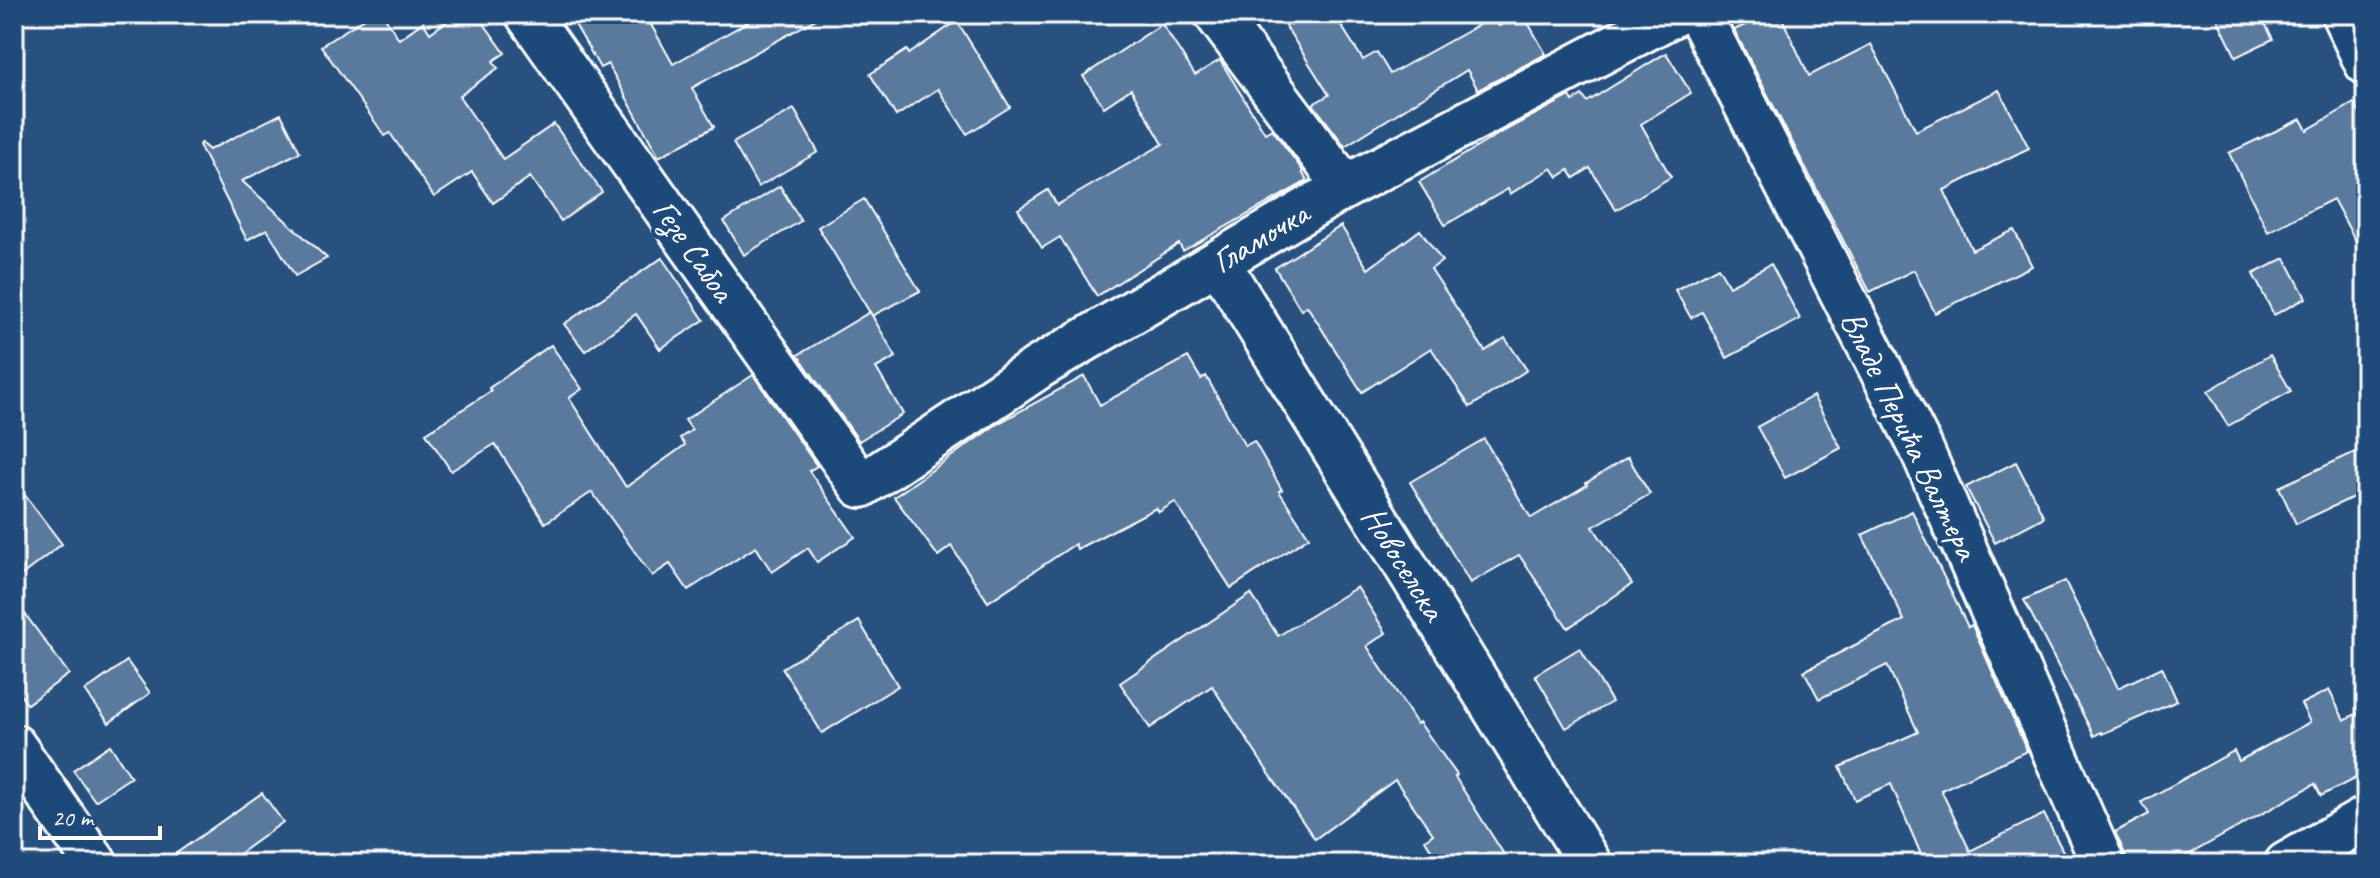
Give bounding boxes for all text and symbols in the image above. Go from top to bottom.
street label: Гезе Сабоа [643,190,746,312]
street label: Гламочка [1204,190,1319,283]
street label: Владе Перића Валтера [1831,304,1990,568]
street label: Новоселска [1352,498,1457,630]
scale bar [40,790,160,840]
text: 20 m [52,803,95,833]

